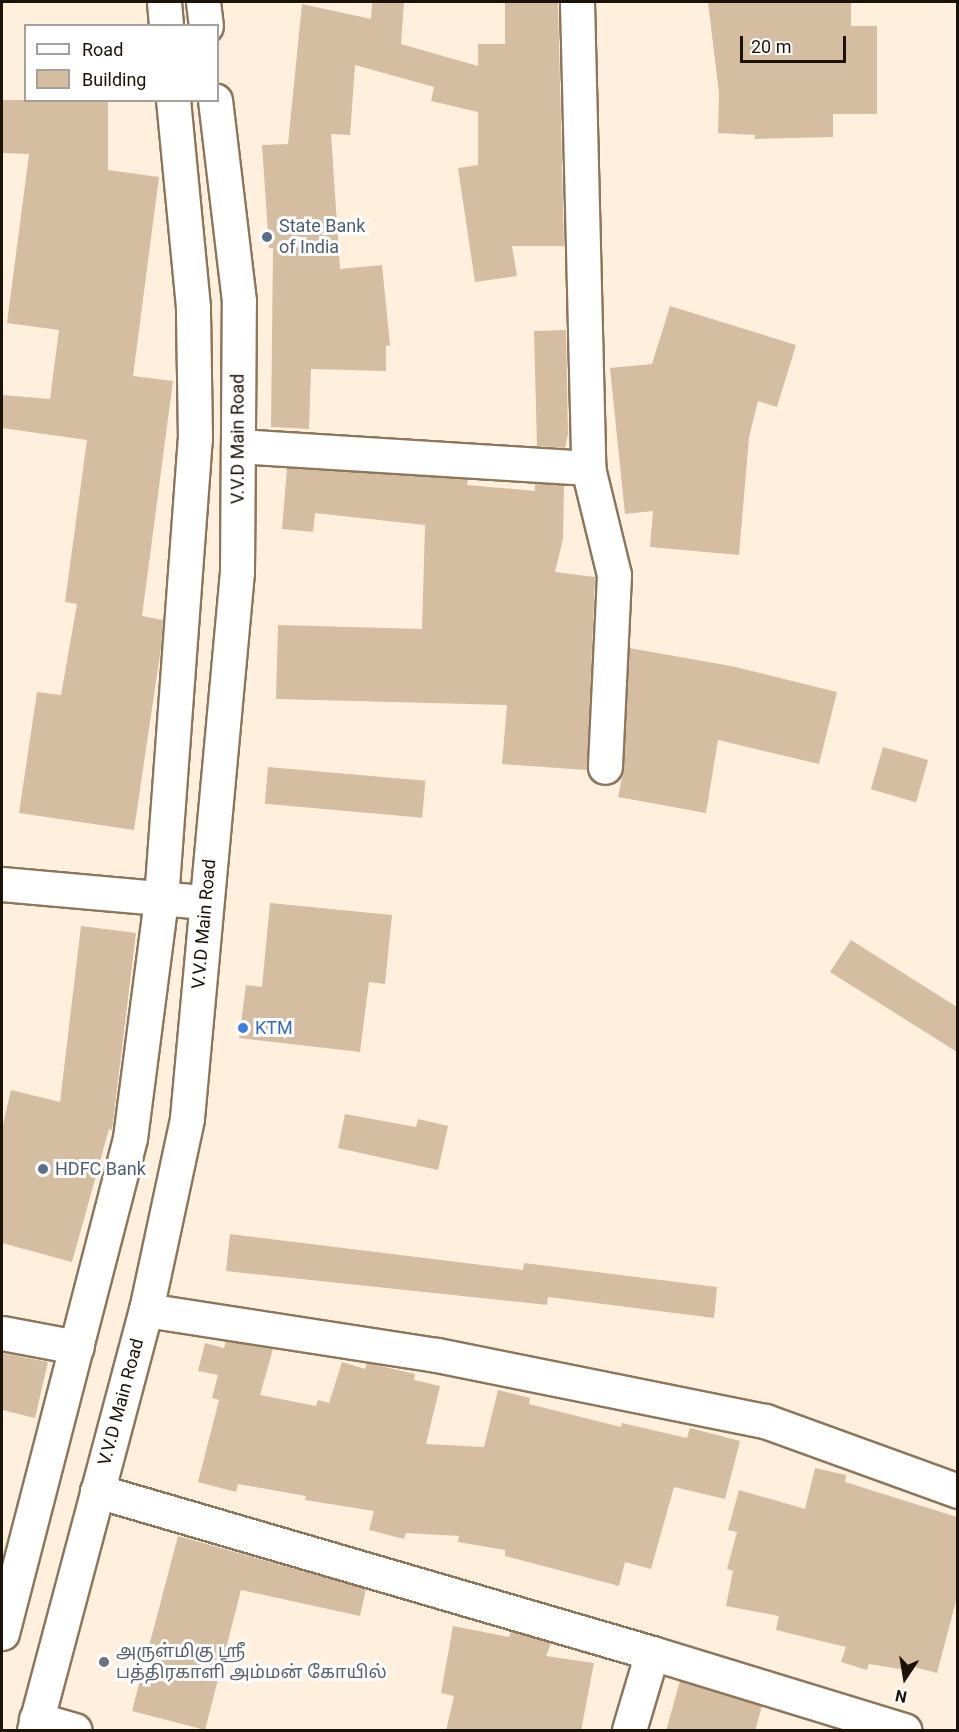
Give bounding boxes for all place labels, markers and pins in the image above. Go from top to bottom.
place label: State Bank of India [279,216,365,258]
marker: State Bank of India [260,230,274,244]
place label: KTM [255,1017,293,1039]
marker: KTM [236,1021,250,1035]
place label: HDFC Bank [55,1158,146,1180]
marker: HDFC Bank [36,1162,50,1176]
place label: அருள்மிகு ஶ்ரீ பத்திரகாளி அம்மன் கோயில் [116,1641,387,1684]
marker: அருள்மிகு ஶ்ரீ பத்திரகாளி அம்மன் கோயில் [97,1655,111,1669]

